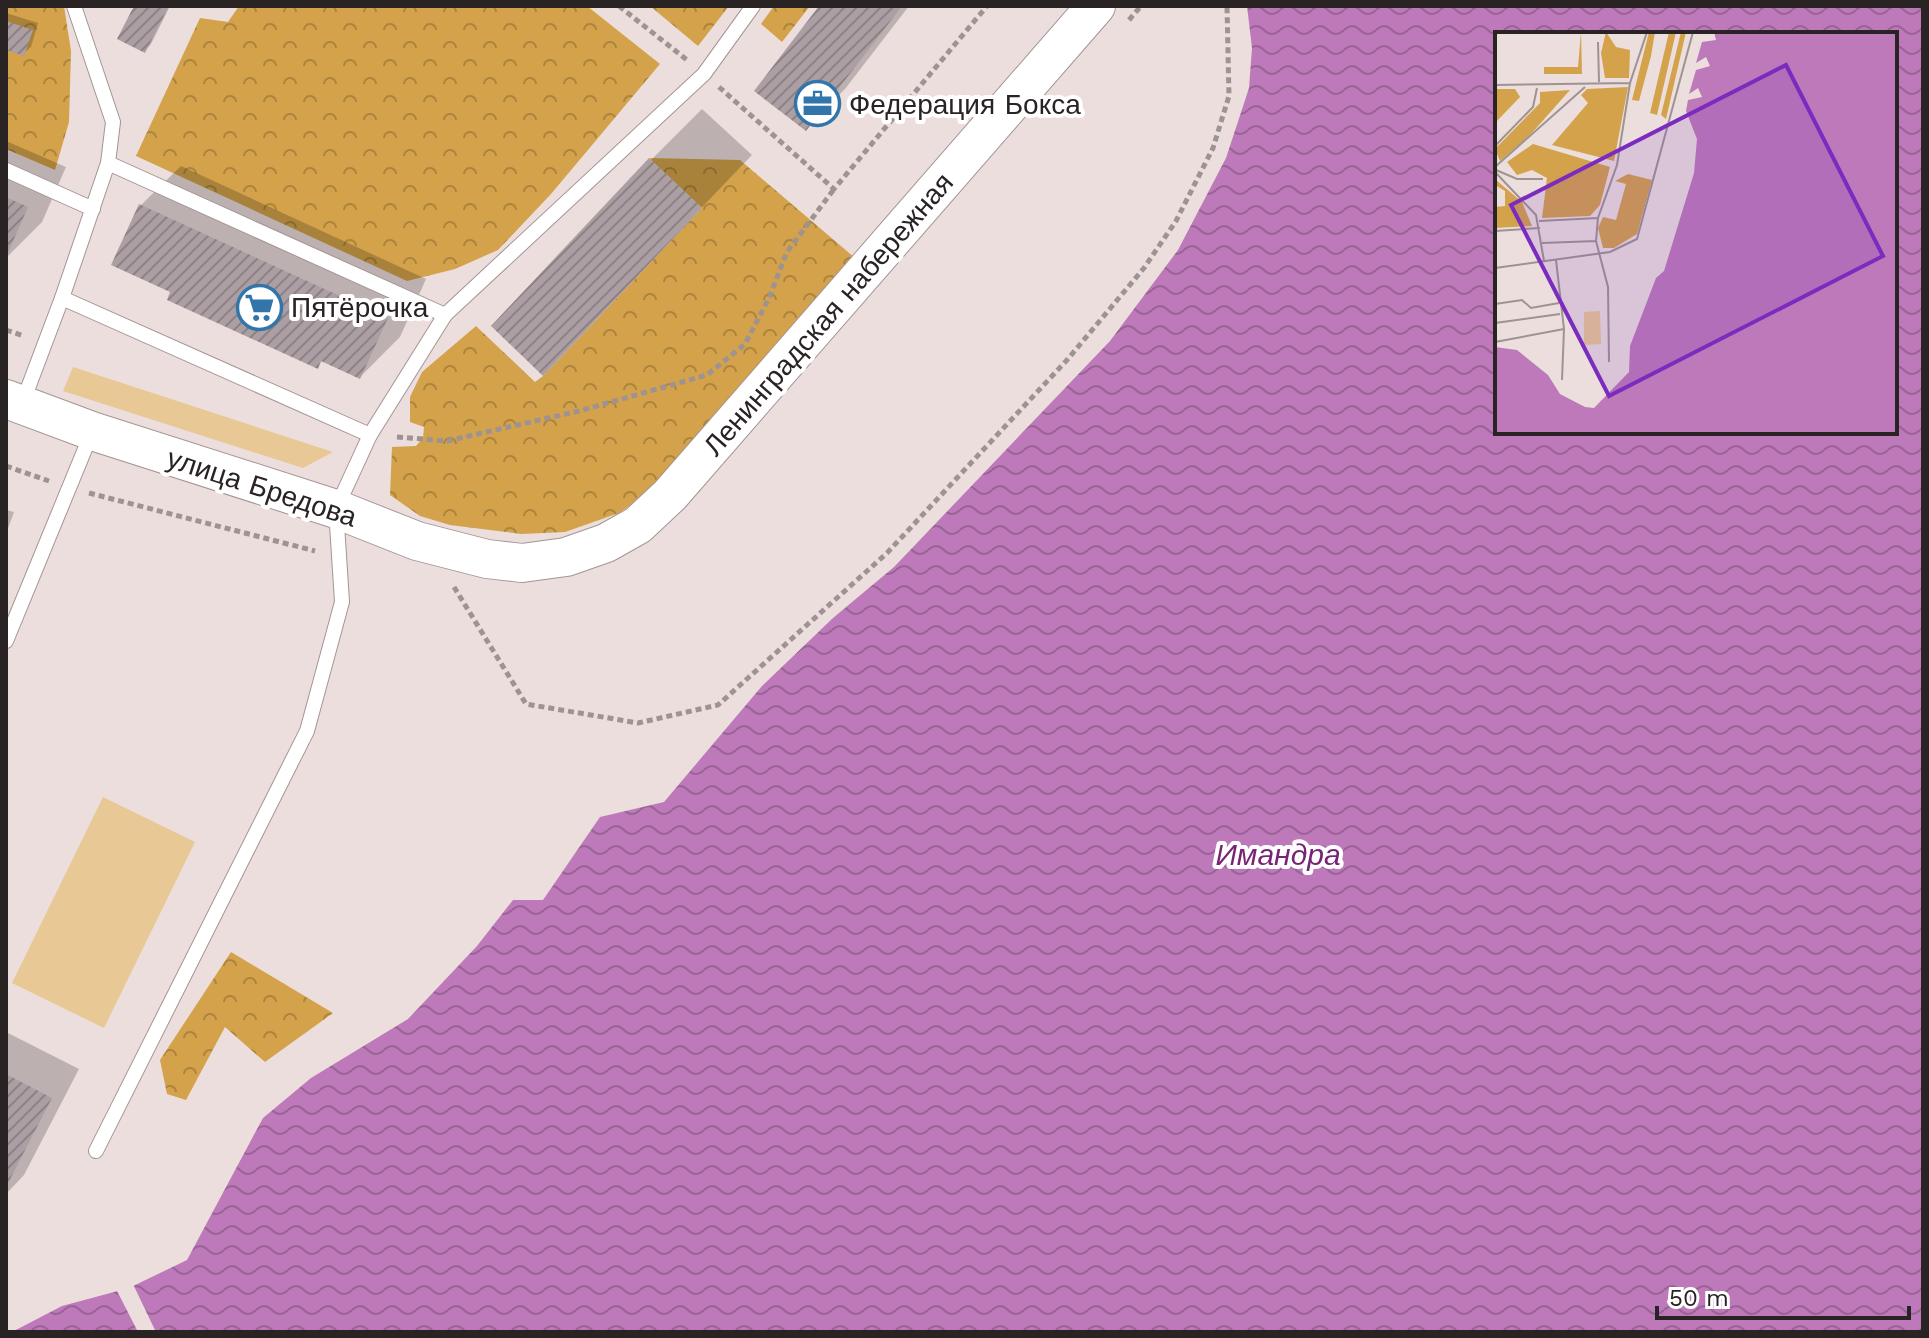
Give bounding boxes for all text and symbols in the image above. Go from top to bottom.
inset map [1495,32,1897,434]
office icon: Федерация Бокса [794,80,842,128]
place label: Федерация Бокса [849,88,1081,121]
street label: Ленинградская набережная [697,166,960,462]
supermarket icon: Пятёрочка [236,283,284,331]
place label: Пятёрочка [291,291,429,324]
street label: улица Бредова [163,441,361,534]
water label: Имандра [1215,837,1341,872]
scale bar [1657,1270,1909,1320]
text: 50 m [1669,1284,1729,1312]

